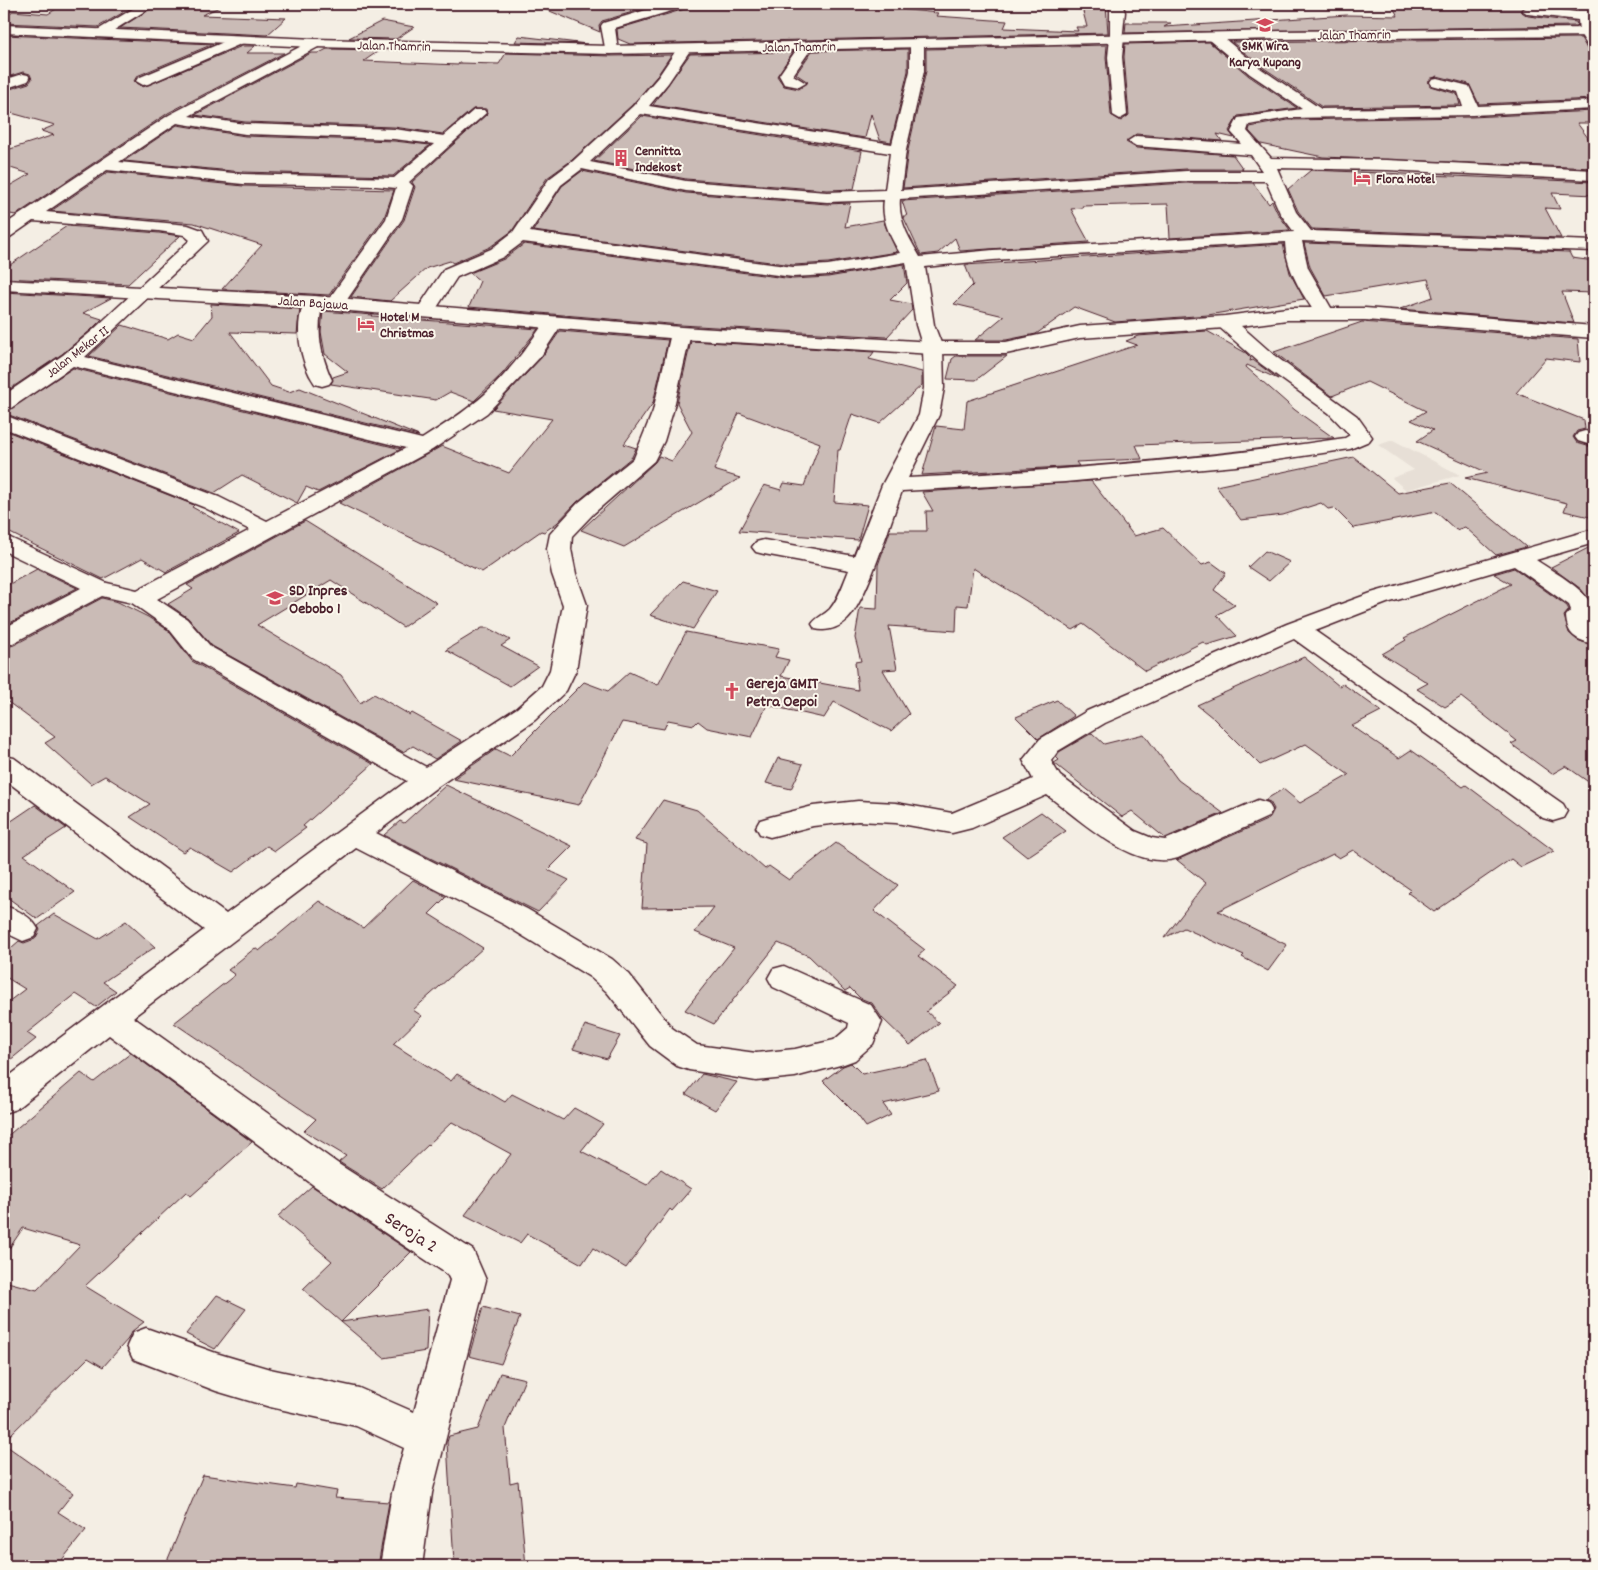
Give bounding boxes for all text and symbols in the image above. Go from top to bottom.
school or university icon: SMK Wira Karya Kupang [1255,15,1275,35]
street label: Jalan Thamrin [1317,25,1391,47]
street label: Jalan Thamrin [357,36,431,58]
street label: Jalan Thamrin [762,37,836,59]
place label: SMK Wira Karya Kupang [1229,37,1301,73]
place label: Cennitta Indekost [635,142,682,178]
building icon: Cennitta Indekost [611,148,631,168]
hotel icon: Flora Hotel [1352,168,1372,188]
place label: Flora Hotel [1376,170,1435,190]
street label: Jalan Bajawa [277,292,349,316]
place label: Hotel M Christmas [380,308,434,344]
hotel icon: Hotel M Christmas [356,314,376,334]
street label: Jalan Mekar II [43,321,114,384]
place label: SD Inpres Oebobo 1 [289,580,348,621]
school or university icon: SD Inpres Oebobo 1 [265,588,285,608]
place label: Gereja GMIT Petra Oepoi [746,673,819,714]
church icon: Gereja GMIT Petra Oepoi [722,681,742,701]
street label: Seroja 2 [378,1207,442,1261]

